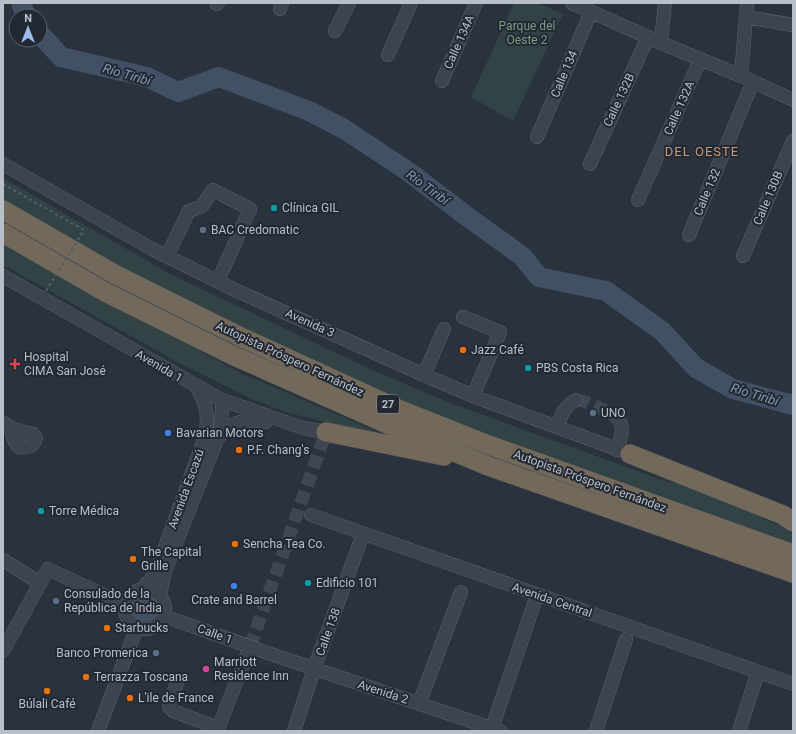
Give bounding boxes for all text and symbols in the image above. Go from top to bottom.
north arrow [8,8,48,48]
text: N [24,12,32,25]
street label: Calle 134A [441,13,477,71]
park label: Parque del Oeste 2 [499,19,555,47]
street label: Calle 134 [548,48,580,100]
water label: Río Tiribí [101,60,154,89]
street label: Calle 132B [601,71,637,129]
street label: Calle 132A [661,79,697,137]
district label: DEL OESTE [665,144,739,159]
street label: Calle 132 [691,166,723,218]
water label: Río Tiribí [403,167,454,209]
street label: Calle 130B [750,169,786,227]
place label: Clínica GIL [282,201,339,215]
marker: Clínica GIL [269,203,279,213]
place label: BAC Credomatic [211,223,299,237]
marker: BAC Credomatic [198,225,208,235]
street label: Avenida 3 [283,306,337,340]
street label: Autopista Próspero Fernández [214,319,366,399]
place label: Jazz Café [471,343,524,357]
marker: Jazz Café [458,345,468,355]
street label: Avenida 1 [133,347,185,385]
place label: Hospital CIMA San José [24,350,106,378]
marker: Hospital CIMA San José [9,358,21,370]
place label: PBS Costa Rica [536,361,619,375]
marker: PBS Costa Rica [523,363,533,373]
water label: Río Tiribí [729,380,782,409]
road number: 27 [377,395,399,413]
place label: UNO [601,406,626,420]
marker: UNO [588,408,598,418]
place label: Bavarian Motors [176,426,264,440]
marker: Bavarian Motors [163,428,173,438]
place label: P.F. Chang's [247,443,309,457]
marker: P.F. Chang's [234,445,244,455]
street label: Avenida Escazú [165,447,207,531]
street label: Autopista Próspero Fernández [512,447,668,515]
place label: Torre Médica [49,504,119,518]
marker: Torre Médica [36,506,46,516]
place label: Sencha Tea Co. [243,537,326,551]
marker: Sencha Tea Co. [230,539,240,549]
place label: The Capital Grille [141,545,201,573]
marker: The Capital Grille [128,554,138,564]
place label: Edificio 101 [316,576,378,590]
marker: Edificio 101 [303,578,313,588]
street label: Avenida Central [510,580,594,620]
marker: Crate and Barrel [229,581,239,591]
place label: Consulado de la República de India [64,587,162,615]
place label: Crate and Barrel [191,593,277,607]
marker: Consulado de la República de India [51,596,61,606]
street label: Calle 138 [313,606,343,658]
place label: Starbucks [115,621,169,635]
street label: Calle 1 [196,621,234,647]
marker: Starbucks [102,623,112,633]
place label: Banco Promerica [56,646,148,660]
marker: Banco Promerica [151,648,161,658]
place label: Marriott Residence Inn [214,655,289,683]
marker: Marriott Residence Inn [201,664,211,674]
place label: Terrazza Toscana [94,670,188,684]
marker: Terrazza Toscana [81,672,91,682]
street label: Avenida 2 [356,677,410,707]
marker: Búlali Café [42,686,52,696]
place label: L'ile de France [138,691,214,705]
marker: L'ile de France [125,693,135,703]
place label: Búlali Café [18,697,76,711]

